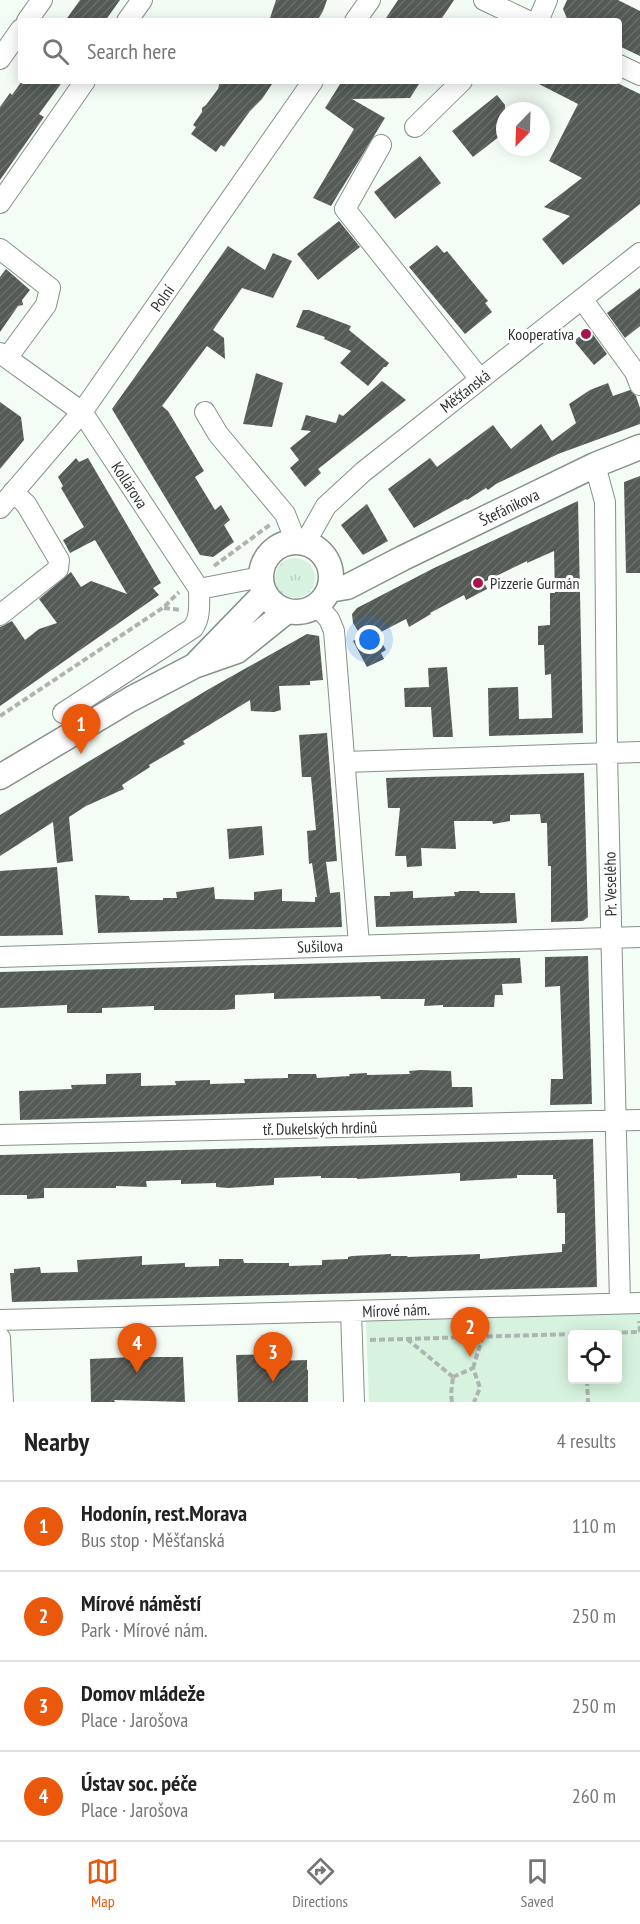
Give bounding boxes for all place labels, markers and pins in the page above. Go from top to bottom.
place label: Kooperativa [508,324,574,344]
marker: Kooperativa [579,327,593,341]
place label: Pizzerie Gurmán [490,573,580,593]
marker: Pizzerie Gurmán [471,576,485,590]
pin: 1 [62,704,100,754]
pin: 2 [450,1308,490,1357]
pin: 4 [118,1324,156,1373]
pin: 3 [254,1332,292,1382]

